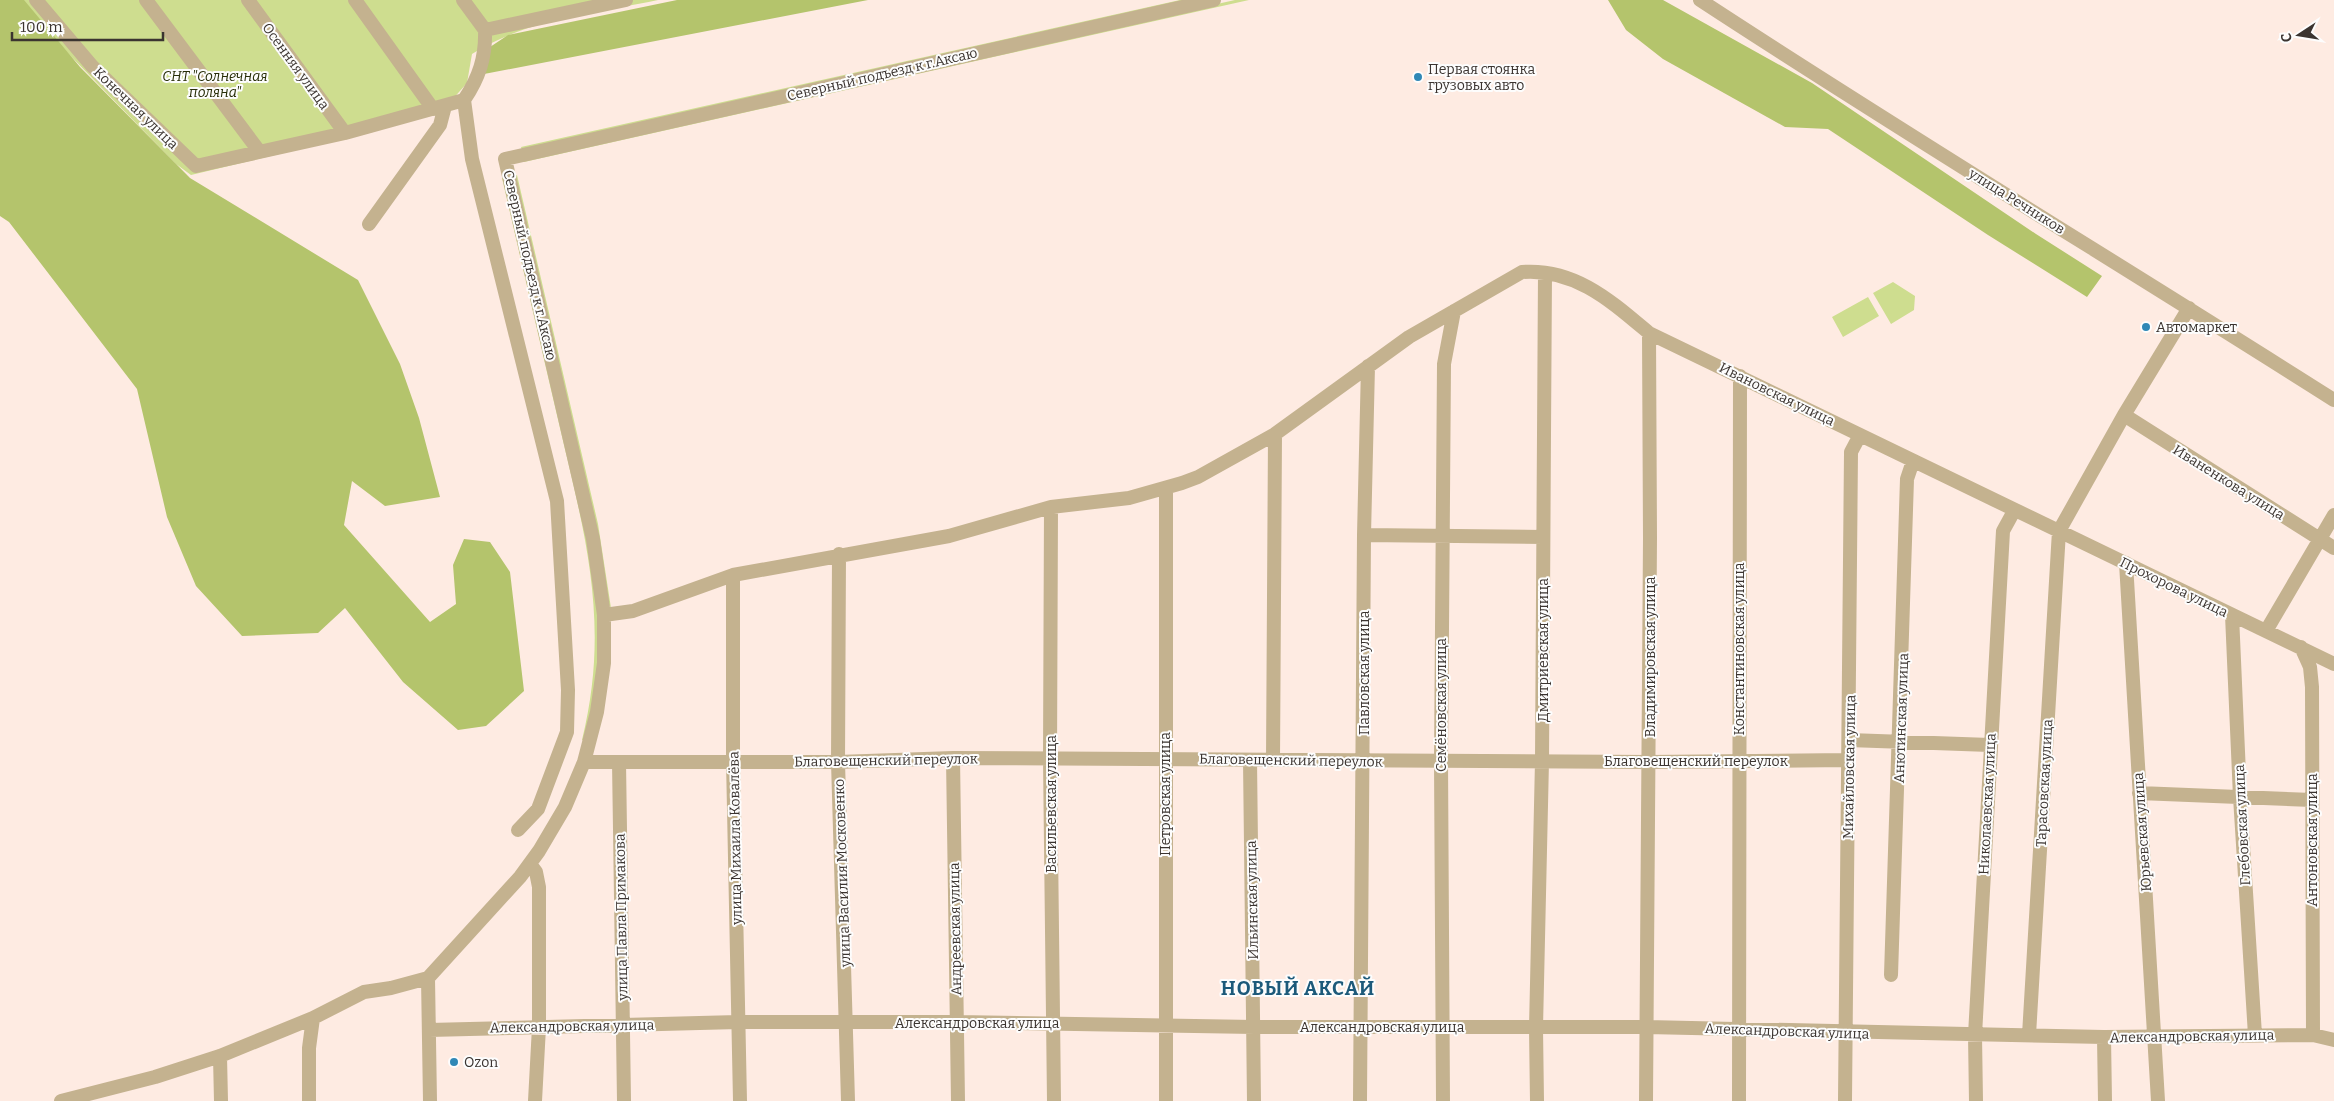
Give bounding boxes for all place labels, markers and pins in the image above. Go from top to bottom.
place label: Первая стоянка грузовых авто [1428,61,1535,94]
marker: Первая стоянка грузовых авто [1412,71,1424,83]
place label: Автомаркет [2156,319,2237,336]
marker: Автомаркет [2140,321,2152,333]
place label: Ozon [464,1054,498,1071]
marker: Ozon [448,1056,460,1068]

